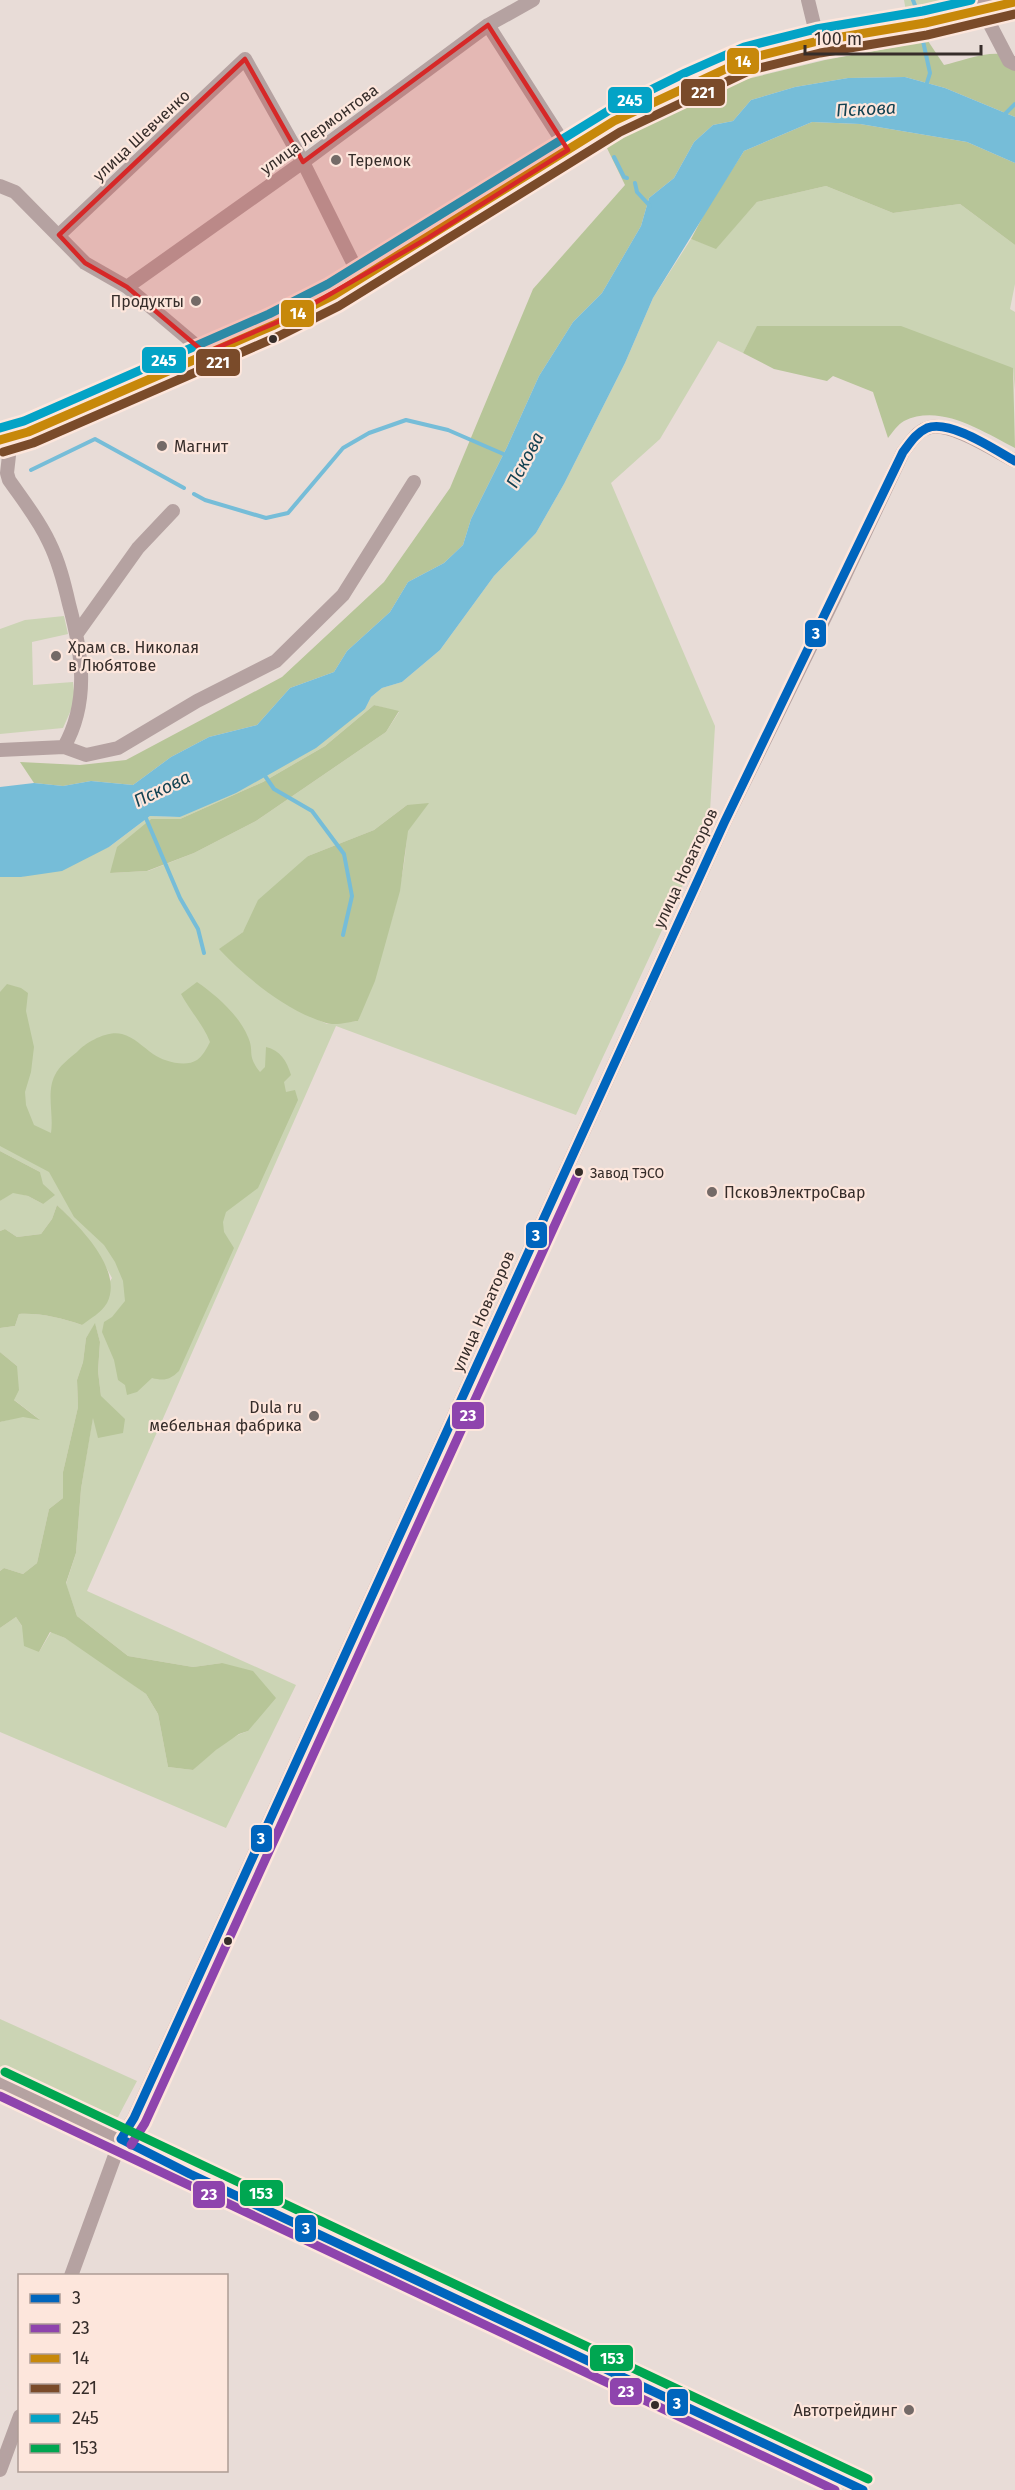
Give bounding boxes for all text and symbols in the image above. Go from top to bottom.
scale bar [805,18,980,56]
text: 100 m [814,28,862,50]
line badge: 14 [726,47,760,75]
text: 14 [735,52,751,71]
line badge: 221 [680,78,726,107]
street label: улица Лермонтова [257,80,382,178]
text: 221 [691,83,715,102]
street label: улица Шевченко [89,86,194,185]
line badge: 245 [607,86,653,114]
text: 245 [617,91,643,110]
water label: Пскова [835,96,897,122]
place label: Теремок [348,151,411,170]
marker: Теремок [329,153,343,167]
place label: Продукты [110,292,184,311]
marker: Продукты [189,294,203,308]
line badge: 14 [280,299,315,328]
text: 14 [290,304,306,323]
unlabelled marker [267,333,279,345]
line badge: 245 [141,346,187,374]
line badge: 221 [195,348,241,377]
text: 245 [151,351,177,370]
text: 221 [206,353,230,372]
water label: Пскова [501,428,549,492]
place label: Магнит [174,437,229,456]
marker: Магнит [155,439,169,453]
line badge: 3 [804,619,827,648]
text: 3 [811,624,820,643]
place label: Храм св. Николая в Любятове [68,638,199,675]
marker: Храм св. Николая в Любятове [49,649,63,663]
water label: Пскова [130,766,194,812]
street label: улица Новаторов [649,805,722,931]
place label: Завод ТЭСО [590,1165,664,1182]
marker: Завод ТЭСО [573,1166,585,1178]
place label: ПсковЭлектроСвар [724,1183,866,1202]
marker: ПсковЭлектроСвар [705,1185,719,1199]
line badge: 3 [525,1221,548,1249]
text: 3 [531,1226,540,1245]
street label: улица Новаторов [448,1248,519,1375]
place label: Dula ru мебельная фабрика [149,1398,302,1435]
line badge: 23 [451,1401,485,1430]
text: 23 [460,1406,476,1425]
marker: Dula ru мебельная фабрика [307,1409,321,1423]
line badge: 3 [250,1824,273,1853]
text: 3 [256,1829,265,1848]
unlabelled marker [222,1935,234,1947]
line badge: 153 [239,2179,284,2207]
line badge: 23 [192,2180,226,2209]
text: 153 [249,2184,273,2203]
text: 23 [201,2185,217,2204]
line badge: 3 [294,2214,317,2243]
text: 3 [301,2219,310,2238]
legend [18,2274,228,2472]
text: 3 [72,2287,81,2309]
text: 23 [72,2317,90,2339]
line badge: 153 [589,2344,634,2372]
text: 14 [72,2347,90,2369]
text: 153 [600,2349,624,2368]
text: 221 [72,2377,97,2399]
line badge: 23 [609,2377,643,2406]
text: 23 [618,2382,634,2401]
line badge: 3 [666,2388,689,2417]
text: 3 [672,2394,681,2413]
unlabelled marker [649,2399,661,2411]
place label: Автотрейдинг [793,2401,897,2420]
marker: Автотрейдинг [902,2403,916,2417]
text: 245 [72,2407,99,2429]
text: 153 [72,2437,98,2459]

